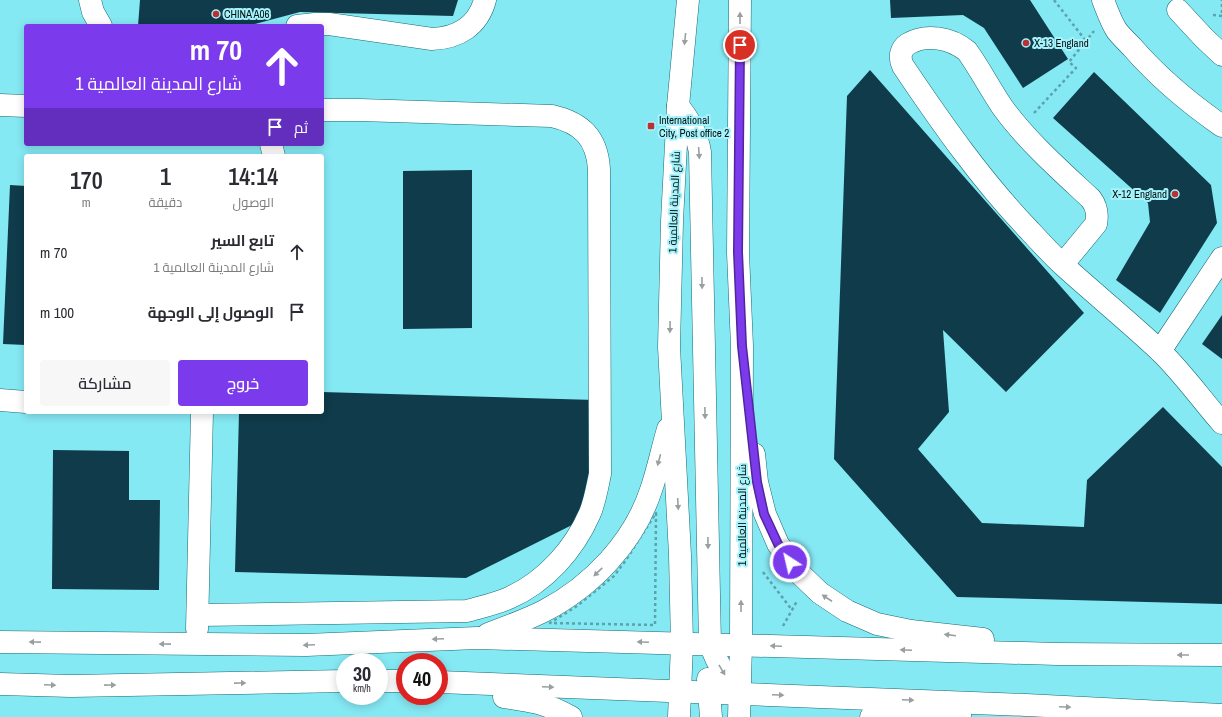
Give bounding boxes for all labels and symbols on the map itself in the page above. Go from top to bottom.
place label: CHINA A06 [224,7,270,21]
marker: CHINA A06 [211,9,221,19]
one-way arrow [737,11,743,24]
pin [723,28,757,62]
one-way arrow [681,33,688,45]
place label: X-13 England [1034,36,1089,50]
marker: X-13 England [1021,38,1031,48]
place label: International City, Post office 2 [659,113,729,140]
marker: International City, Post office 2 [646,121,656,131]
one-way arrow [696,147,703,159]
street label: شارع المدينة العالمية 1 [665,151,684,253]
place label: X-12 England [1112,187,1167,201]
marker: X-12 England [1170,189,1180,199]
one-way arrow [699,277,705,290]
one-way arrow [666,321,673,333]
one-way arrow [702,407,708,420]
one-way arrow [656,454,662,466]
street label: شارع المدينة العالمية 1 [735,464,750,566]
one-way arrow [674,498,681,510]
one-way arrow [705,537,711,550]
position arrow [769,541,811,583]
one-way arrow [593,567,603,577]
one-way arrow [822,594,832,602]
one-way arrow [738,599,744,612]
one-way arrow [944,632,956,638]
one-way arrow [432,636,444,643]
one-way arrow [29,639,41,646]
one-way arrow [637,639,649,646]
one-way arrow [158,641,171,647]
one-way arrow [302,642,315,648]
one-way arrow [769,643,782,649]
one-way arrow [900,646,912,653]
one-way arrow [1176,652,1189,658]
speed limit sign: 40 [396,653,448,705]
one-way arrow [719,664,726,676]
one-way arrow [234,680,247,686]
one-way arrow [44,682,57,688]
one-way arrow [104,682,117,688]
one-way arrow [542,683,554,690]
one-way arrow [772,692,784,699]
one-way arrow [902,697,914,704]
one-way arrow [1059,704,1071,711]

